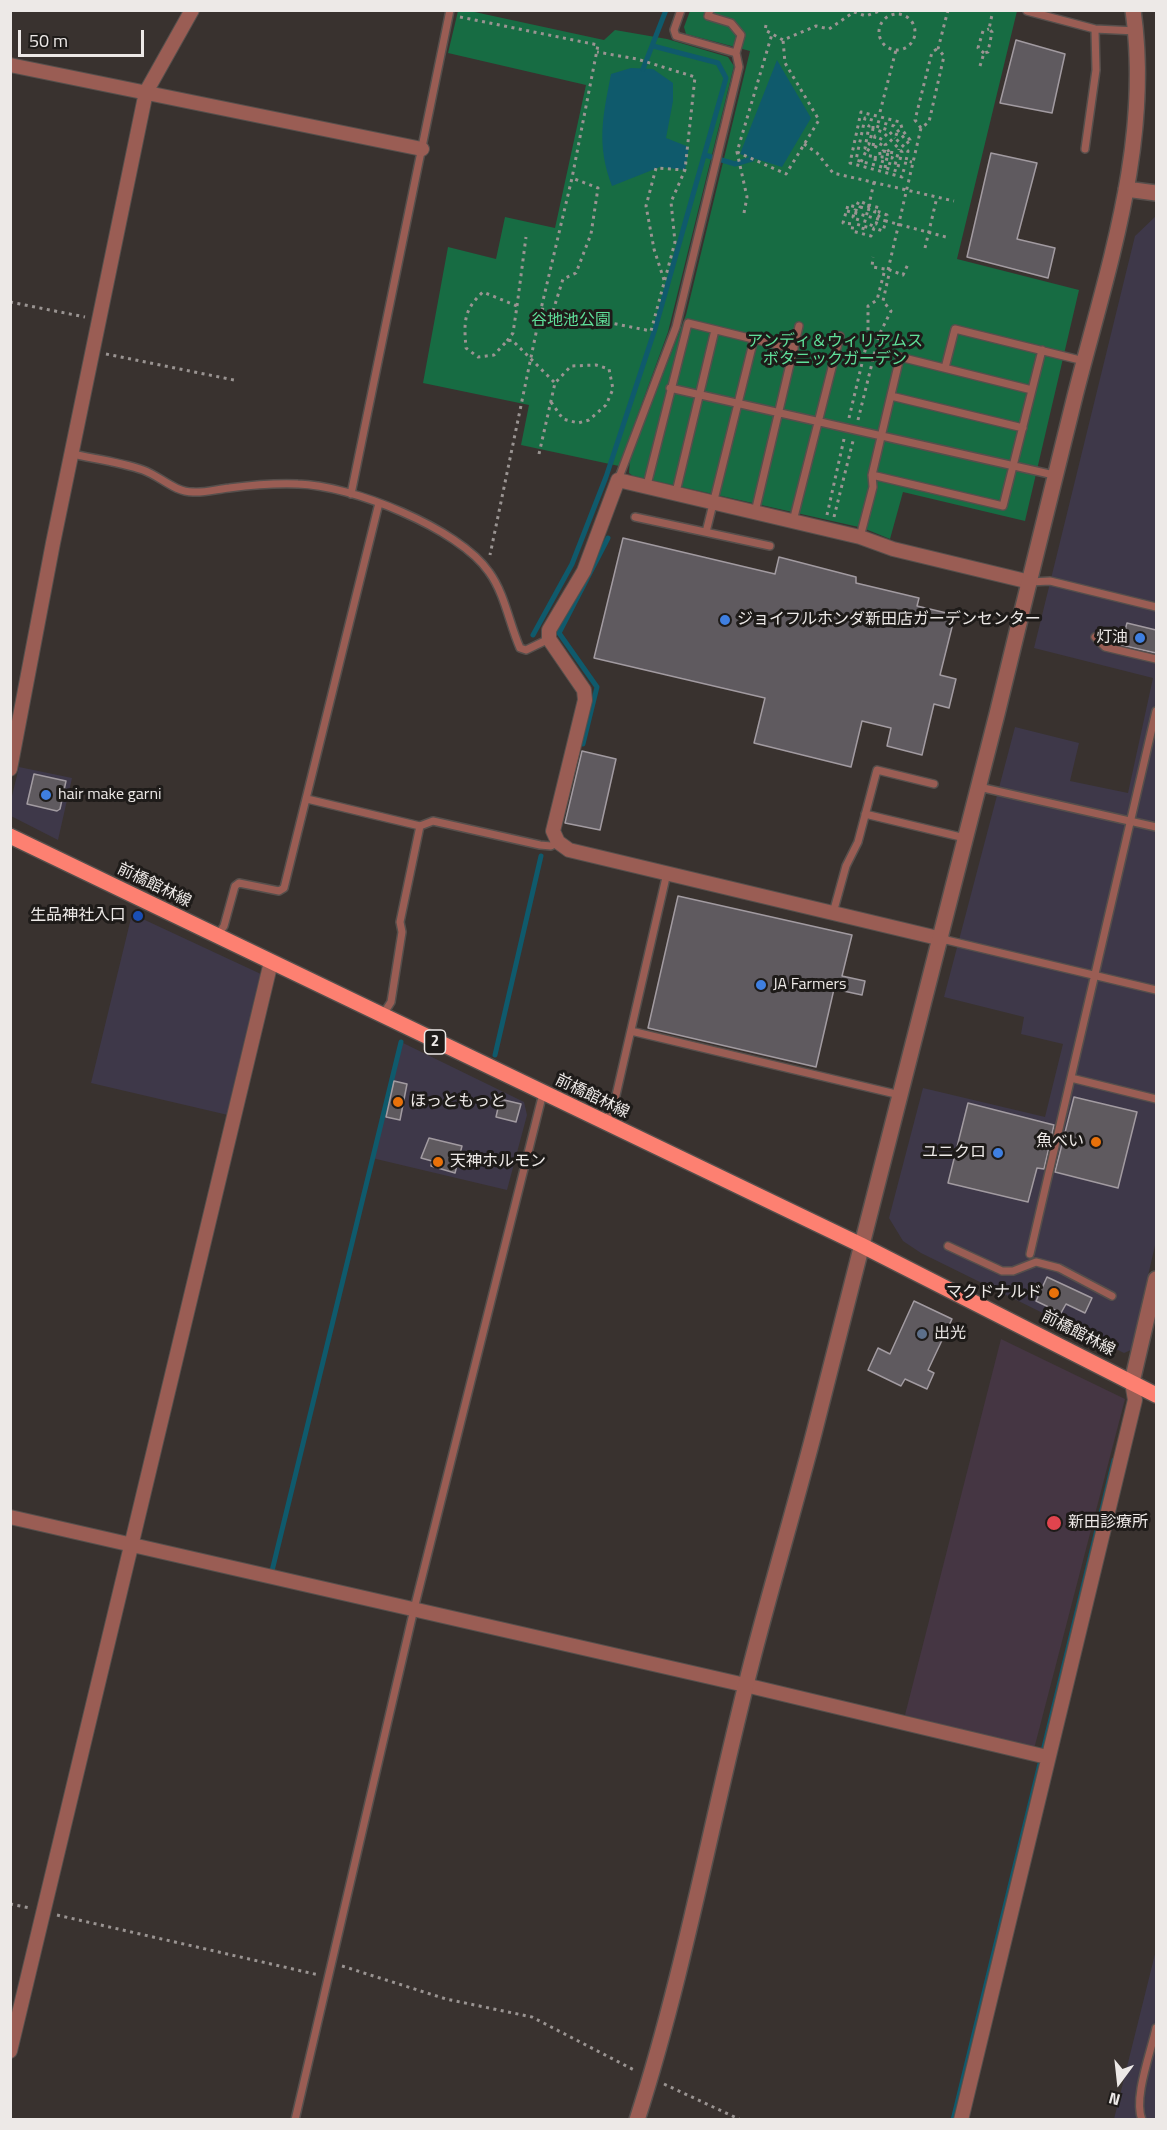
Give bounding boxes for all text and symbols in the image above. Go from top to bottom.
scale bar [21,18,147,56]
text: 50 m [29,27,68,54]
park label: 谷地池公園 [531,311,611,331]
park label: アンディ＆ウィリアムス ボタニックガーデン [747,332,923,370]
place label: ジョイフルホンダ新田店ガーデンセンター [737,610,1041,630]
marker: ジョイフルホンダ新田店ガーデンセンター [718,613,732,627]
place label: 灯油 [1096,628,1128,648]
marker: 灯油 [1133,631,1147,645]
place label: hair make garni [58,785,161,805]
marker: hair make garni [39,788,53,802]
street label: 前橋館林線 [114,860,194,912]
place label: 生品神社入口 [30,906,126,926]
marker: 生品神社入口 [131,909,145,923]
place label: JA Farmers [773,975,847,995]
marker: JA Farmers [754,978,768,992]
road number: 2 [424,1030,446,1054]
street label: 前橋館林線 [552,1071,632,1123]
place label: ほっともっと [410,1092,506,1112]
marker: ほっともっと [391,1095,405,1109]
place label: 魚べい [1036,1132,1084,1152]
marker: 魚べい [1089,1135,1103,1149]
place label: ユニクロ [922,1143,986,1163]
marker: ユニクロ [991,1146,1005,1160]
place label: 天神ホルモン [450,1152,546,1172]
marker: 天神ホルモン [431,1155,445,1169]
place label: マクドナルド [946,1283,1042,1303]
marker: マクドナルド [1047,1286,1061,1300]
street label: 前橋館林線 [1038,1307,1118,1361]
place label: 出光 [934,1324,966,1344]
marker: 出光 [915,1327,929,1341]
place label: 新田診療所 [1068,1513,1148,1533]
marker: 新田診療所 [1045,1514,1063,1532]
north arrow [1089,2052,1149,2112]
text: N [1106,2086,1123,2112]

